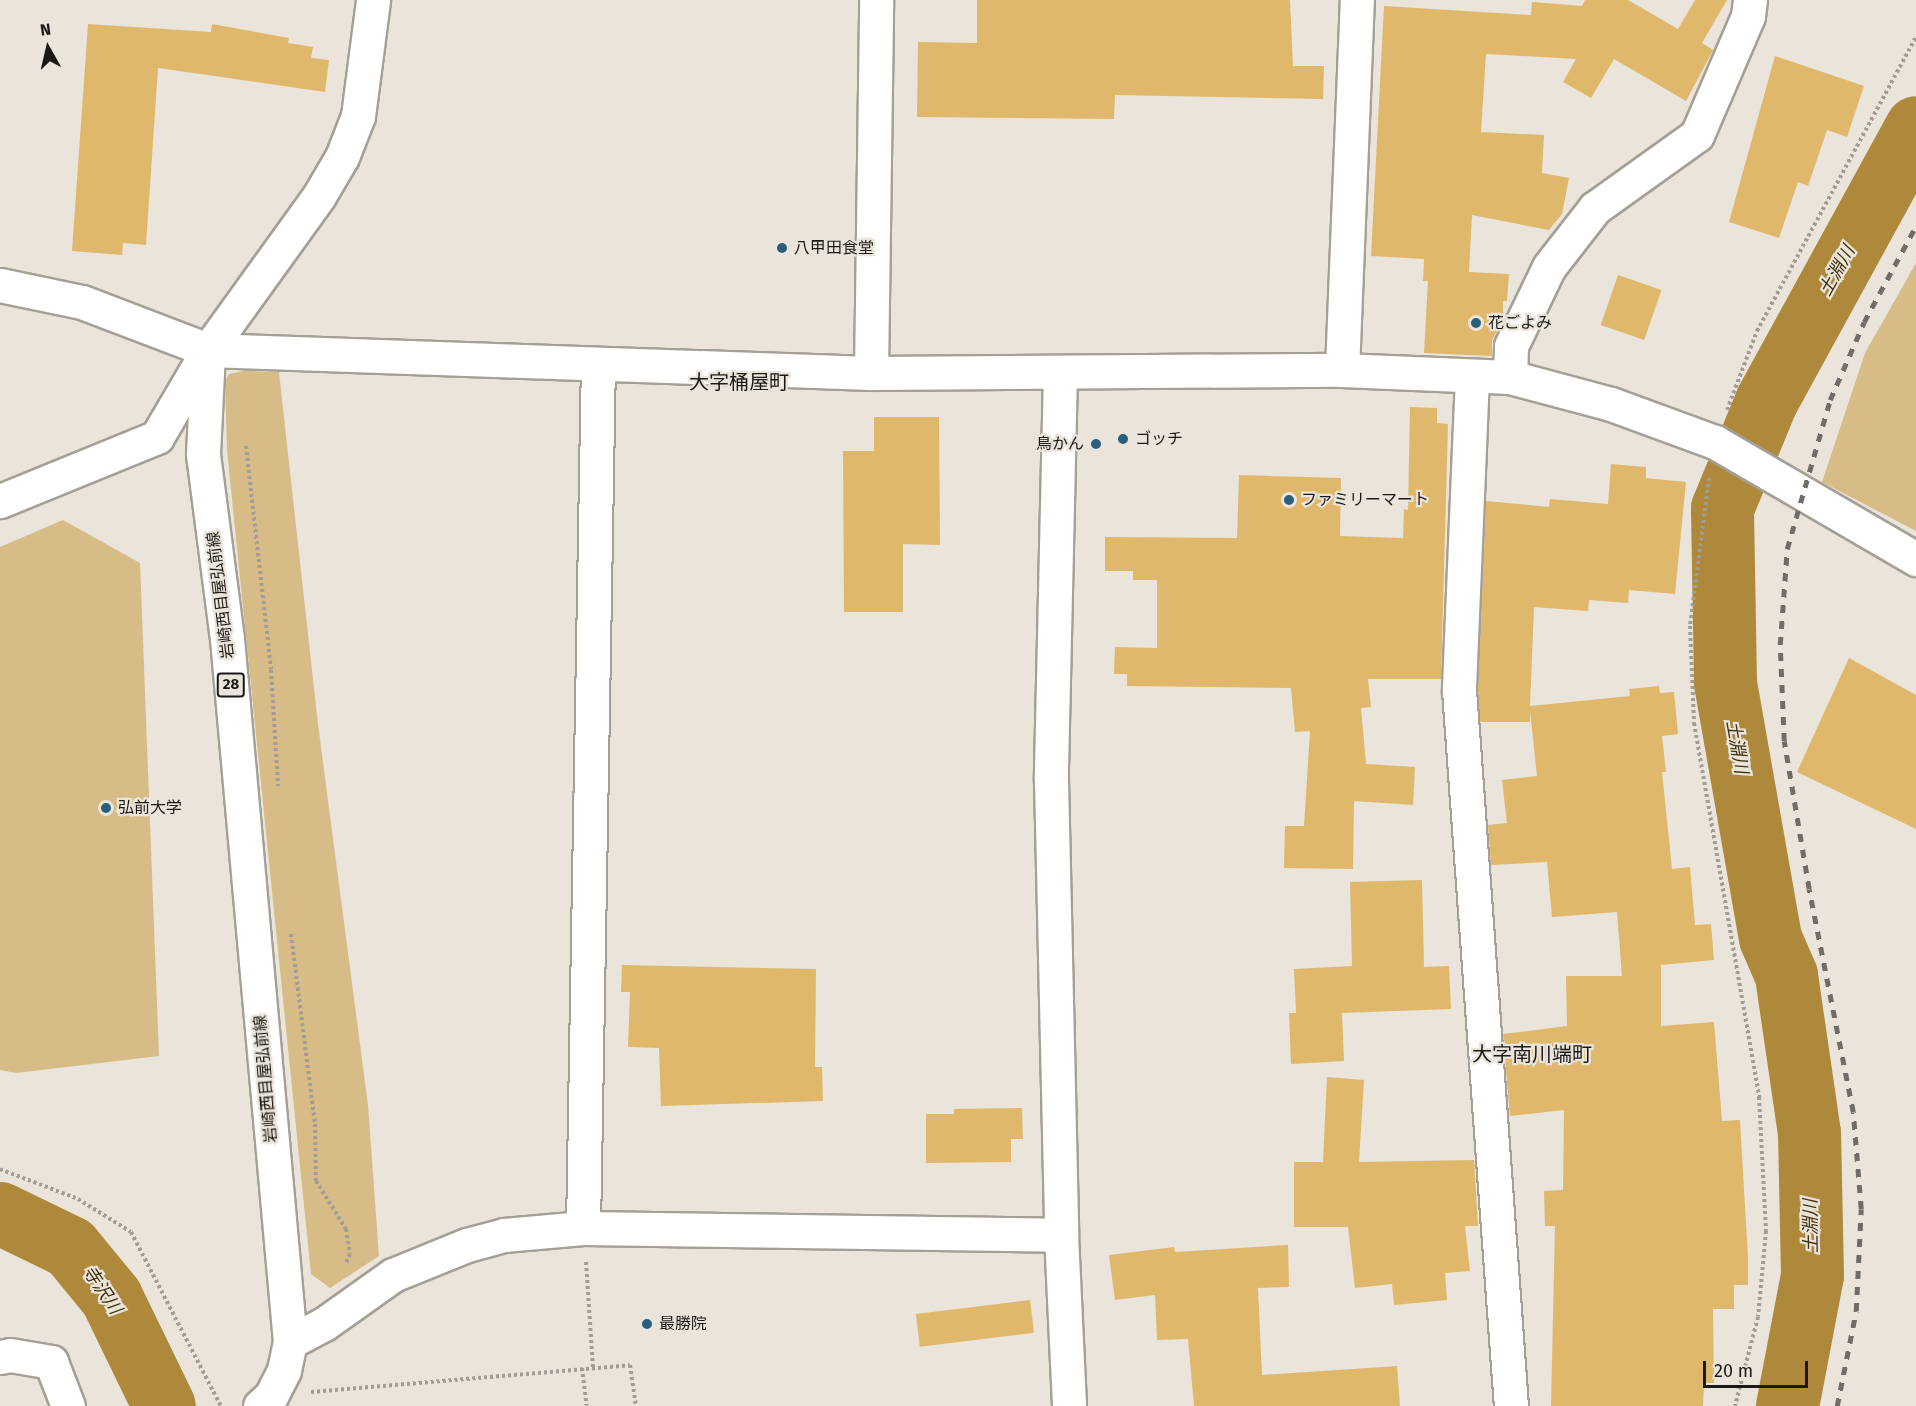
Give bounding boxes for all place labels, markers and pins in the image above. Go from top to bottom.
place label: 八甲田食堂 [794,238,874,258]
marker: 八甲田食堂 [775,241,789,255]
place label: 花ごよみ [1488,313,1552,333]
marker: 花ごよみ [1469,316,1483,330]
place label: ゴッチ [1135,429,1183,449]
marker: ゴッチ [1116,432,1130,446]
place label: 鳥かん [1036,434,1084,454]
marker: 鳥かん [1089,437,1103,451]
place label: ファミリーマート [1301,490,1429,510]
marker: ファミリーマート [1282,493,1296,507]
place label: 弘前大学 [118,798,182,818]
marker: 弘前大学 [99,801,113,815]
place label: 最勝院 [659,1314,707,1334]
marker: 最勝院 [640,1317,654,1331]

